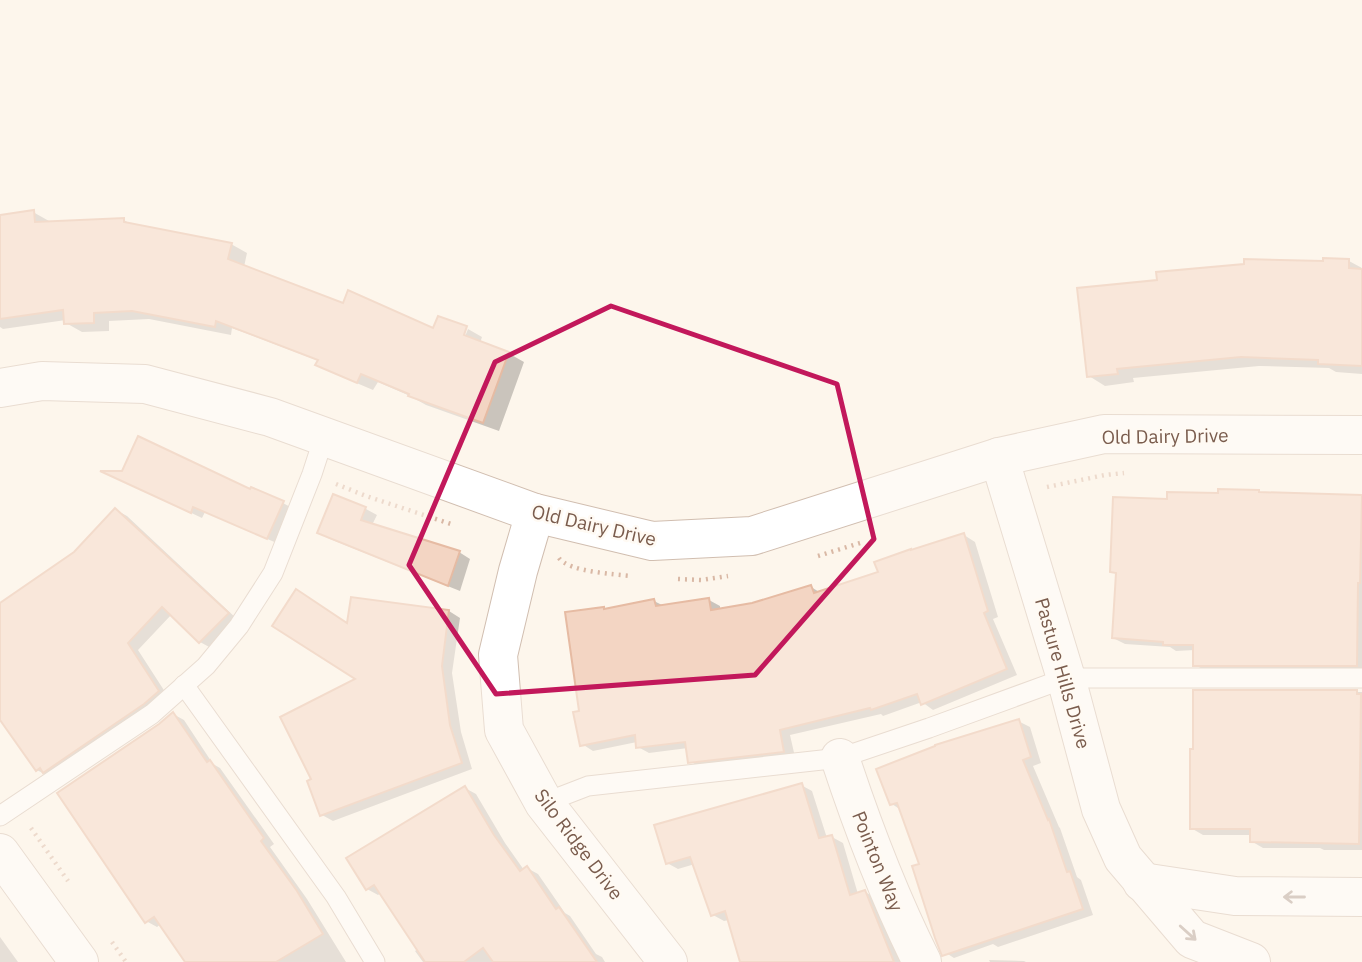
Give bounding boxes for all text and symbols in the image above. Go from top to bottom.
street label: Old Dairy Drive [1101,423,1229,449]
street label: Old Dairy Drive [529,499,659,551]
street label: Pasture Hills Drive [1030,595,1096,751]
street label: Silo Ridge Drive [529,784,629,904]
street label: Pointon Way [847,807,909,915]
one-way arrow [1283,890,1306,904]
one-way arrow [1179,924,1196,941]

